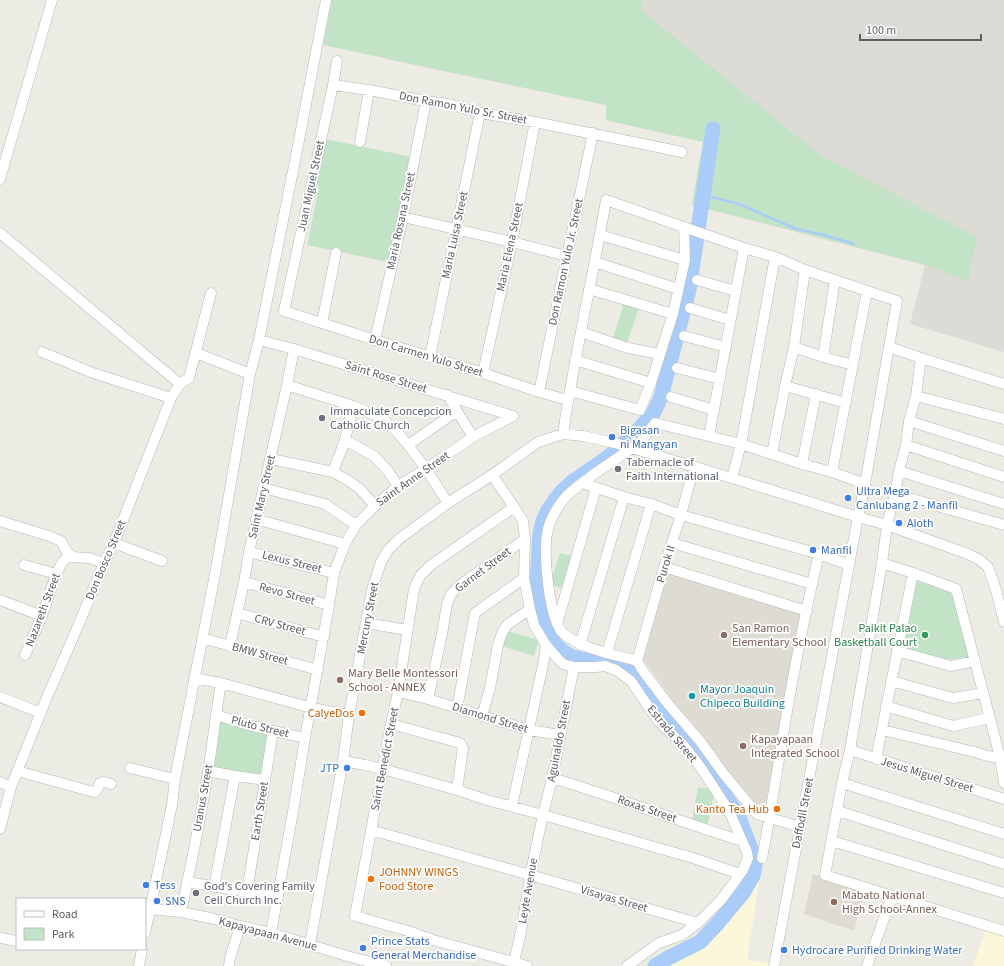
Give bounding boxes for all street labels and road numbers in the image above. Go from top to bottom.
street label: Don Ramon Yulo Sr. Street [397,87,529,129]
street label: Juan Miguel Street [293,139,329,233]
street label: Maria Rosana Street [382,170,420,272]
street label: Maria Luisa Street [437,190,473,280]
street label: Don Ramon Yulo Jr. Street [544,197,588,327]
street label: Maria Elena Street [492,201,528,293]
street label: Don Carmen Yulo Street [367,331,485,381]
street label: Saint Rose Street [343,356,429,398]
street label: Saint Anne Street [373,447,453,511]
street label: Saint Mary Street [244,453,280,541]
street label: Don Bosco Street [81,517,131,603]
street label: Garnet Street [451,543,515,597]
street label: Purok II [652,543,680,585]
street label: Lexus Street [260,546,324,578]
street label: Nazareth Street [21,571,65,649]
street label: Revo Street [257,578,317,610]
street label: Mercury Street [353,580,383,656]
street label: CRV Street [252,610,308,640]
street label: BMW Street [230,638,290,670]
street label: Diamond Street [450,698,530,738]
street label: Aguinaldo Street [543,698,575,784]
street label: Estrada Street [643,702,701,766]
street label: Saint Benedict Street [367,706,403,812]
street label: Pluto Street [229,712,291,742]
street label: Jesus Miguel Street [878,753,976,797]
street label: Uranus Street [189,763,217,833]
street label: Daffodil Street [788,776,818,850]
street label: Earth Street [247,780,273,842]
street label: Roxas Street [615,791,679,827]
street label: Leyte Avenue [514,857,542,925]
street label: Visayas Street [578,881,650,917]
street label: Kapayapaan Avenue [217,913,319,955]

